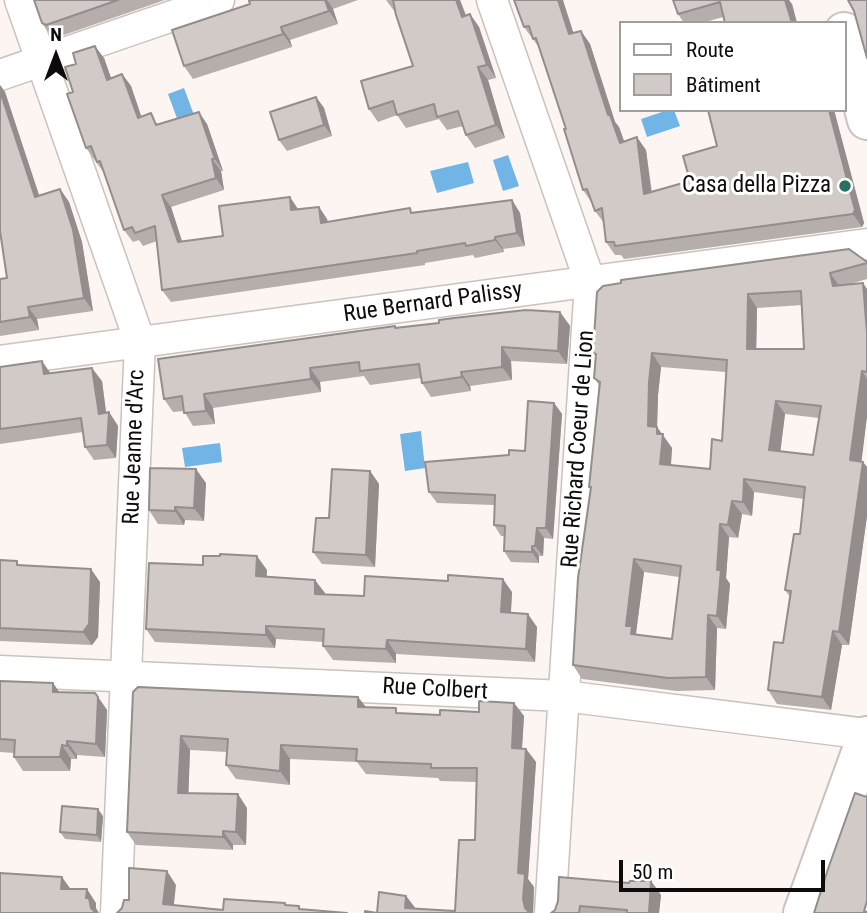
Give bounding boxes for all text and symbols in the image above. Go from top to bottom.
north arrow [21,21,91,91]
legend [618,21,846,112]
text: N [50,23,62,46]
text: Route [686,38,734,62]
text: Bâtiment [686,73,761,97]
place label: Casa della Pizza [682,172,831,200]
marker: Casa della Pizza [837,178,853,194]
street label: Rue Bernard Palissy [342,277,524,329]
street label: Rue Richard Coeur de Lion [557,329,601,569]
street label: Rue Jeanne d'Arc [118,369,152,525]
street label: Rue Colbert [381,673,489,707]
scale bar [622,846,828,890]
text: 50 m [632,860,673,884]

